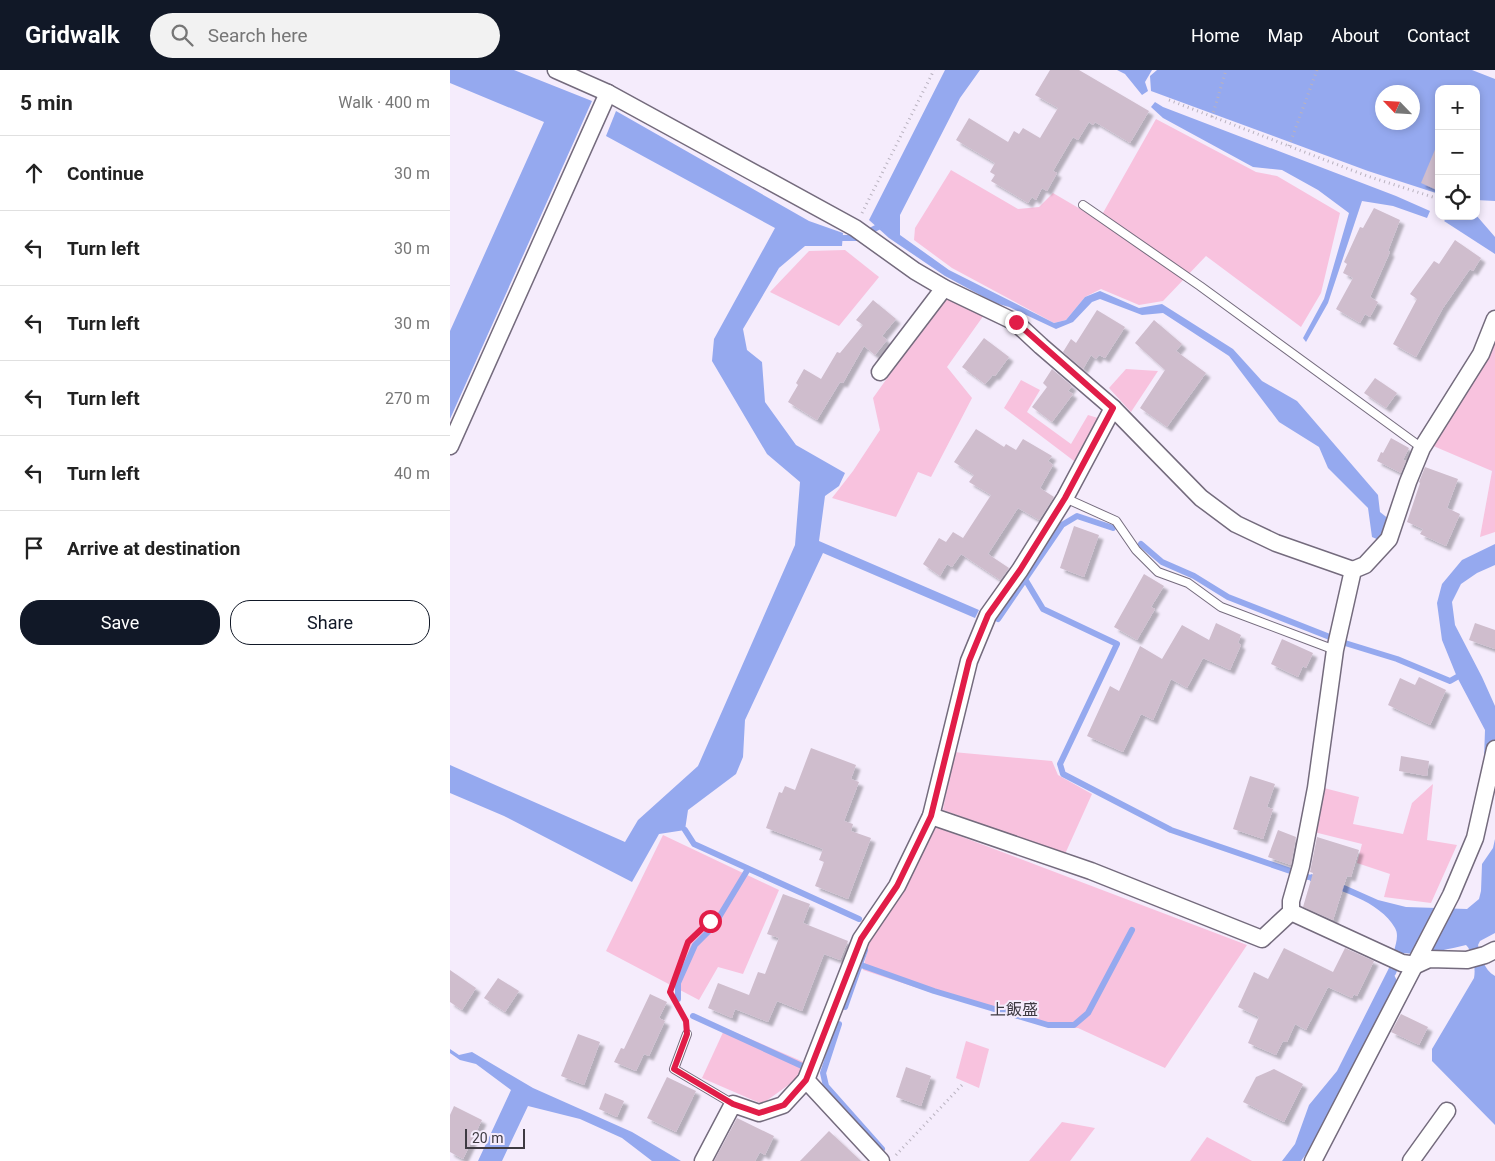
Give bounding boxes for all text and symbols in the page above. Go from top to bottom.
search box [150,13,500,58]
text: Gridwalk [25,21,120,49]
icon: search [168,21,196,49]
text: Search here [208,24,308,47]
text: Home [1191,25,1240,46]
text: Map [1268,25,1303,46]
text: About [1331,25,1379,46]
text: Contact [1407,25,1470,46]
north arrow [1375,85,1420,130]
map controls [1435,85,1480,220]
button: + [1435,85,1480,130]
text: 5 min [20,91,73,115]
text: Walk · 400 m [338,93,430,112]
button: − [1435,130,1480,175]
icon: ahead [20,159,48,187]
text: Continue [67,162,144,185]
text: 30 m [394,164,430,183]
button: locate [1435,175,1480,220]
icon: left [20,234,48,262]
text: Turn left [67,237,140,260]
text: 30 m [394,239,430,258]
icon: left [20,309,48,337]
route end [1005,311,1028,334]
text: Turn left [67,312,140,335]
text: 30 m [394,314,430,333]
icon: left [20,384,48,412]
text: Turn left [67,387,140,410]
text: 270 m [385,389,430,408]
icon: left [20,459,48,487]
text: Turn left [67,462,140,485]
text: 40 m [394,464,430,483]
icon: arrive [20,534,48,562]
text: Arrive at destination [67,537,240,560]
button: Save [20,600,220,645]
button: Share [230,600,430,645]
route start [699,910,722,933]
district label: 上飯盛 [990,1000,1038,1019]
scale bar [465,1126,525,1149]
text: 20 m [472,1130,504,1146]

